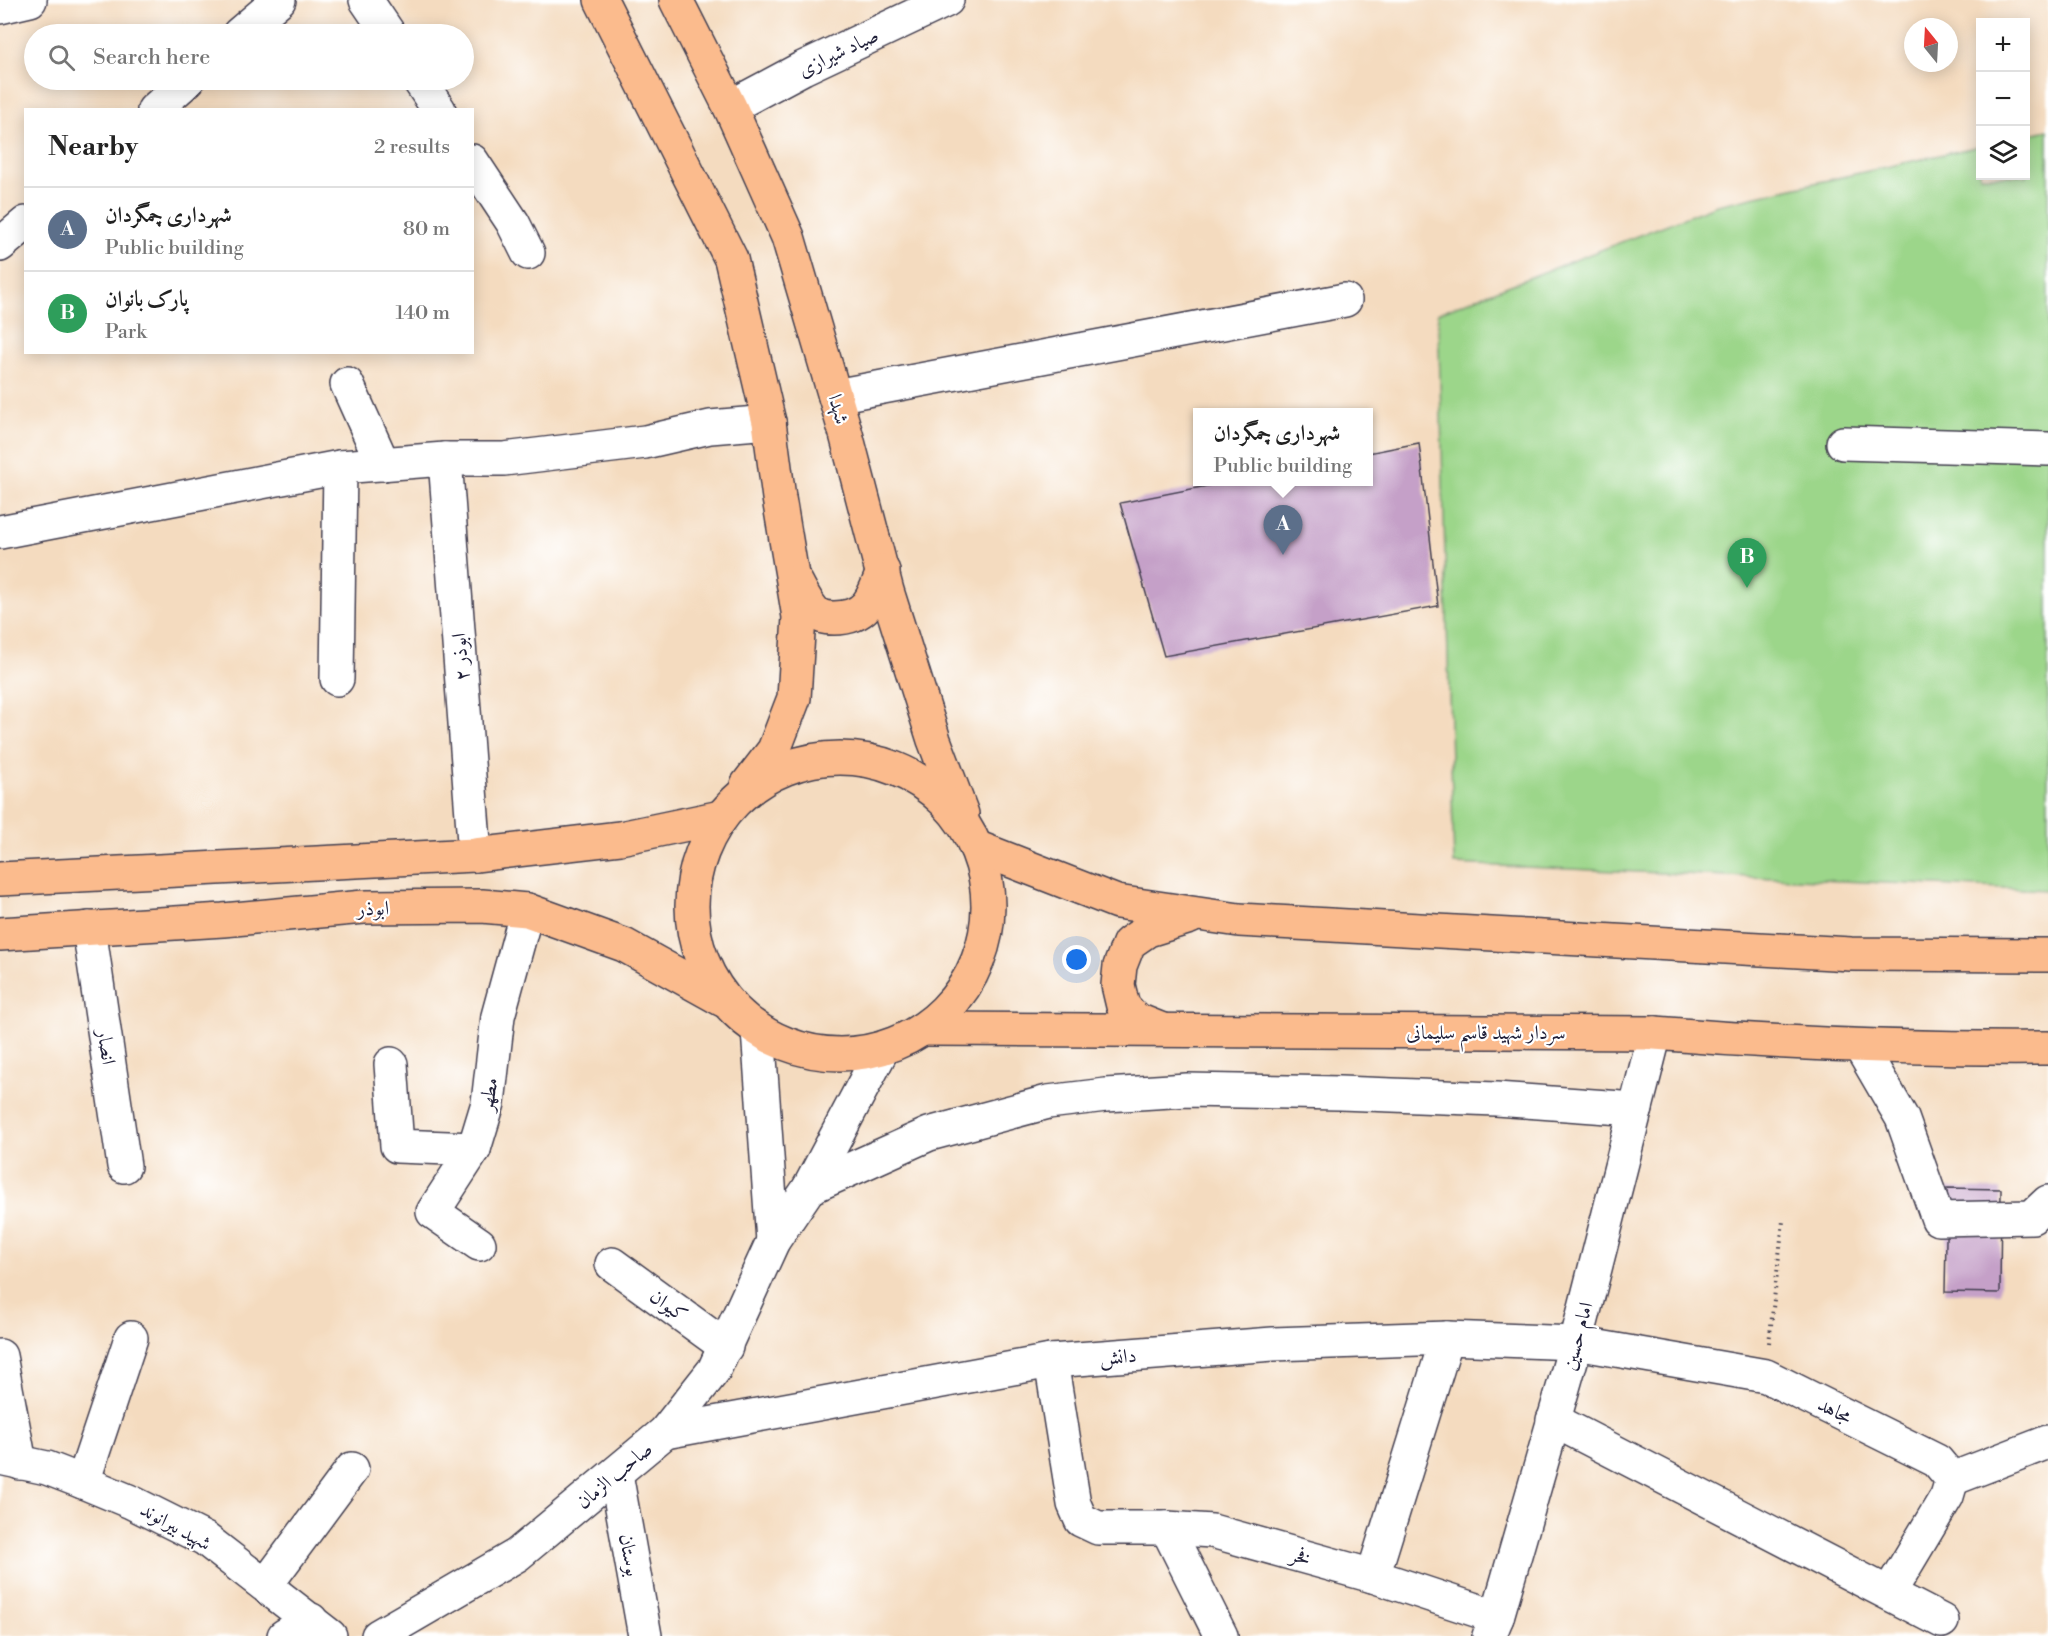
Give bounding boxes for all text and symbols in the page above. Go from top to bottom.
north arrow [1904,18,1958,72]
map controls [1976,18,2030,180]
button: + [1976,18,2030,72]
street label: صیاد شیرازی [794,23,883,84]
search box [24,24,474,90]
icon: search [45,41,78,74]
text: Search here [93,44,210,71]
button: − [1976,72,2030,126]
button: layers [1976,126,2030,180]
text: Nearby [48,131,138,163]
text: 2 results [374,135,450,160]
text: شهرداری چمگردان [105,202,232,229]
text: A [60,217,75,242]
text: 80 m [403,217,450,242]
text: Public building [105,236,244,261]
text: پارک بانوان [105,286,188,313]
text: B [60,301,75,326]
text: 140 m [395,301,450,326]
text: Park [105,320,147,345]
street label: شهدا [821,392,854,427]
popup [1193,408,1373,486]
text: شهرداری چمگردان [1214,420,1340,447]
text: Public building [1214,454,1352,479]
pin: A [1264,506,1302,555]
pin: B [1728,538,1766,588]
street label: ابوذر ۲ [447,632,476,682]
street label: ابوذر [355,896,389,923]
your location [1062,945,1091,974]
street label: سردار شهید قاسم سلیمانی [1406,1021,1566,1052]
street label: انصار [90,1026,120,1066]
street label: مطهر [474,1076,505,1115]
street label: کیوان [644,1284,692,1328]
street label: امام حسین [1557,1300,1603,1374]
street label: دانش [1099,1344,1137,1371]
street label: مجاهد [1813,1392,1856,1430]
street label: صاحب الزمان [572,1437,658,1515]
street label: شهید بیرانوند [135,1498,215,1557]
street label: بوستان [612,1532,645,1579]
street label: فخر [1286,1542,1314,1572]

